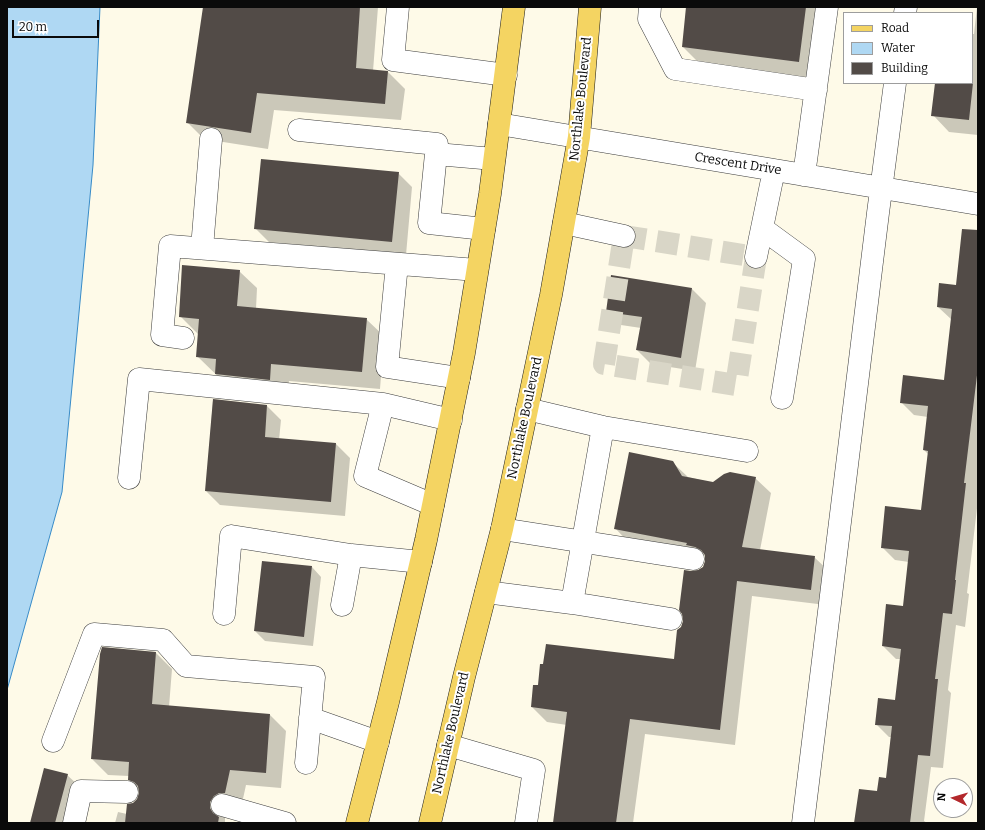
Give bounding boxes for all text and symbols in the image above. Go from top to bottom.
scale bar [14,12,101,38]
legend [843,12,973,84]
text: 20 m [19,20,47,34]
text: Road [881,21,909,35]
street label: Northlake Boulevard [567,36,595,162]
text: Water [881,41,915,55]
text: Building [881,61,928,75]
street label: Crescent Drive [693,149,783,179]
street label: Northlake Boulevard [504,355,546,481]
street label: Northlake Boulevard [429,671,473,795]
north arrow [933,778,973,818]
text: N [935,792,948,802]

